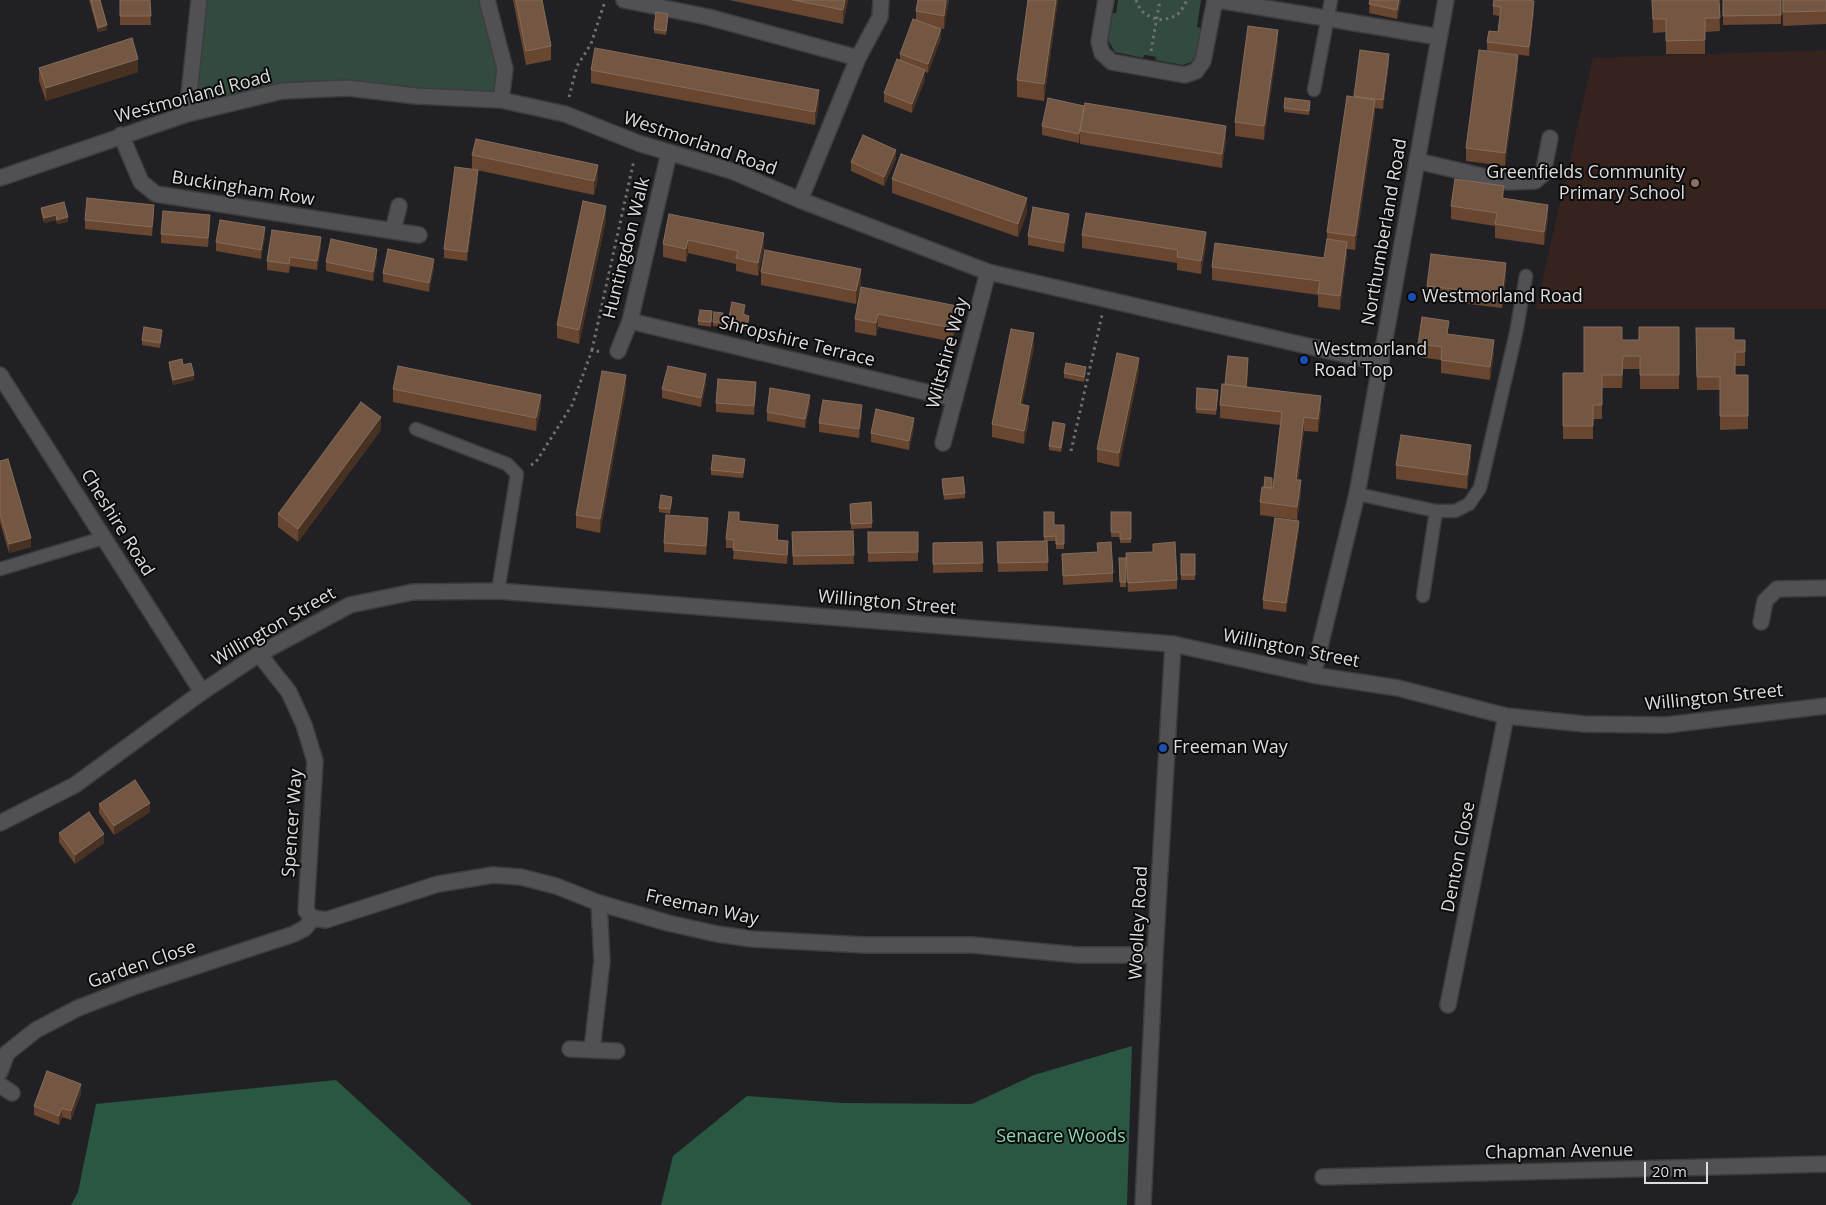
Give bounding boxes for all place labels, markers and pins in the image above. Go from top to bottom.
place label: Greenfields Community Primary School [1486,162,1685,204]
marker: Greenfields Community Primary School [1689,177,1701,189]
place label: Westmorland Road [1422,286,1583,308]
marker: Westmorland Road [1406,291,1418,303]
place label: Westmorland Road Top [1314,339,1427,382]
marker: Westmorland Road Top [1298,354,1310,366]
place label: Freeman Way [1173,737,1288,759]
marker: Freeman Way [1157,742,1169,754]

